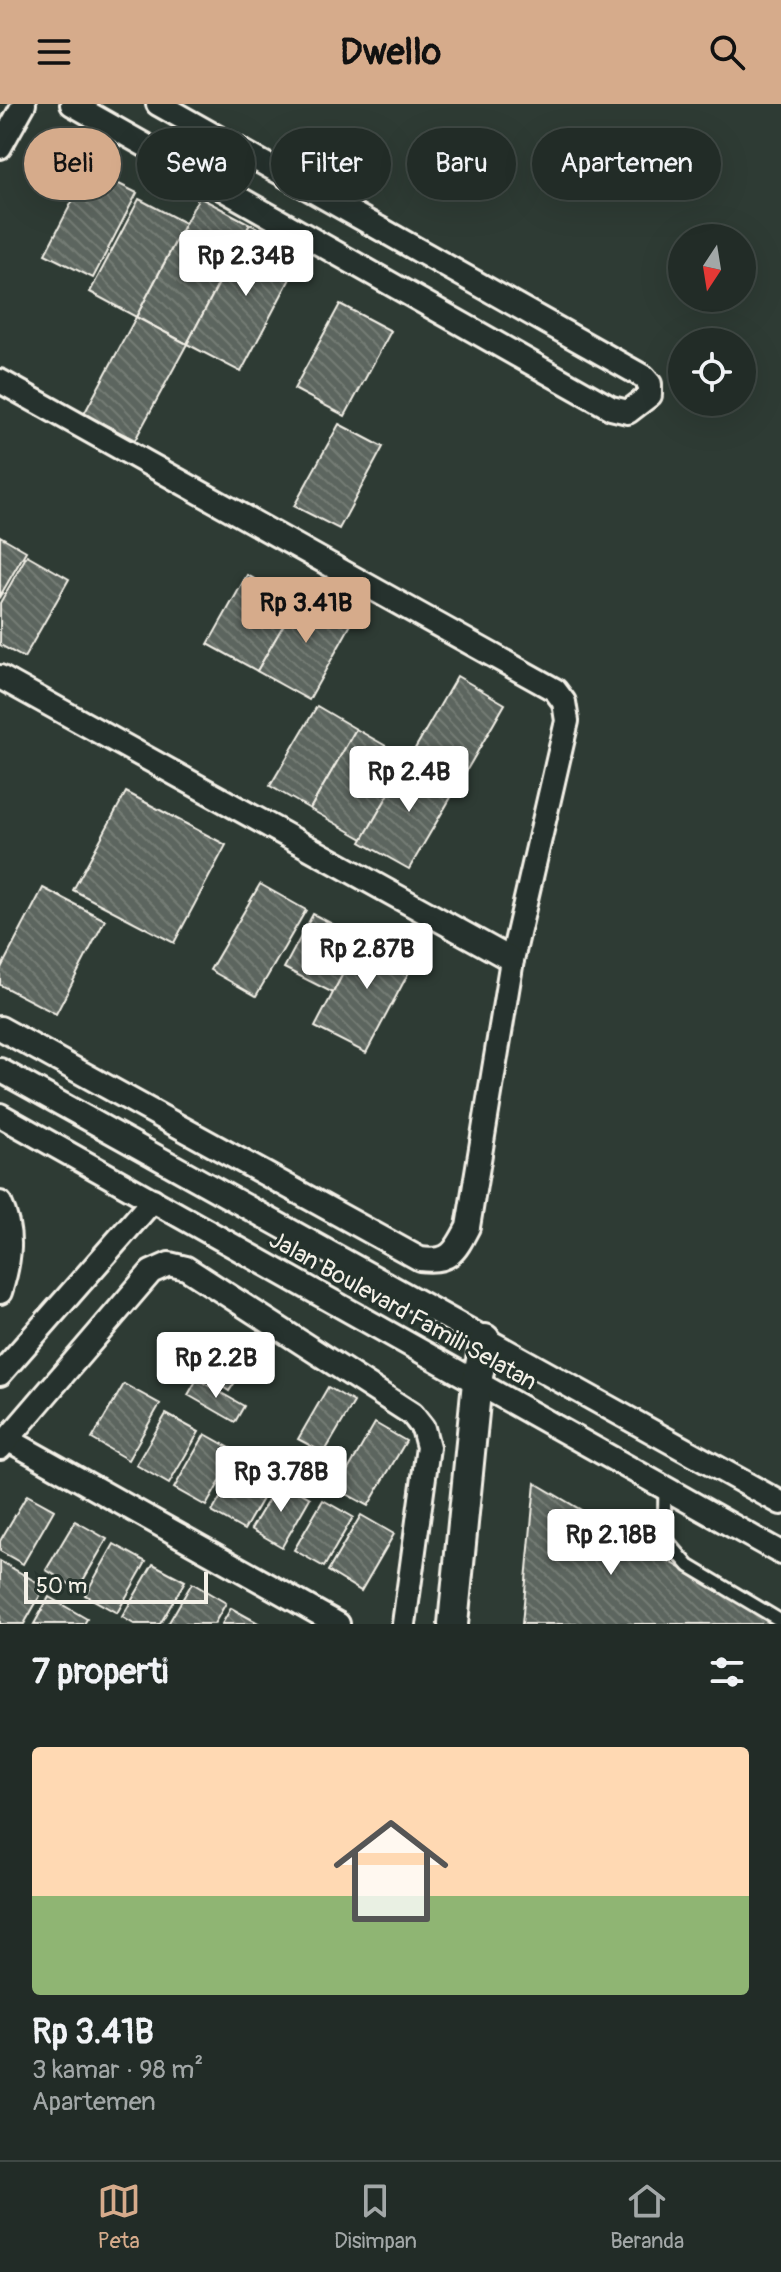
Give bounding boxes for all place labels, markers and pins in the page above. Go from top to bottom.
pin: Rp 2.34B [163,230,329,298]
pin: Rp 3.41B [223,577,389,645]
pin: Rp 2.4B [335,746,483,814]
pin: Rp 2.87B [284,923,450,991]
pin: Rp 2.2B [142,1332,290,1400]
pin: Rp 3.78B [198,1446,364,1514]
pin: Rp 2.18B [528,1509,694,1577]

